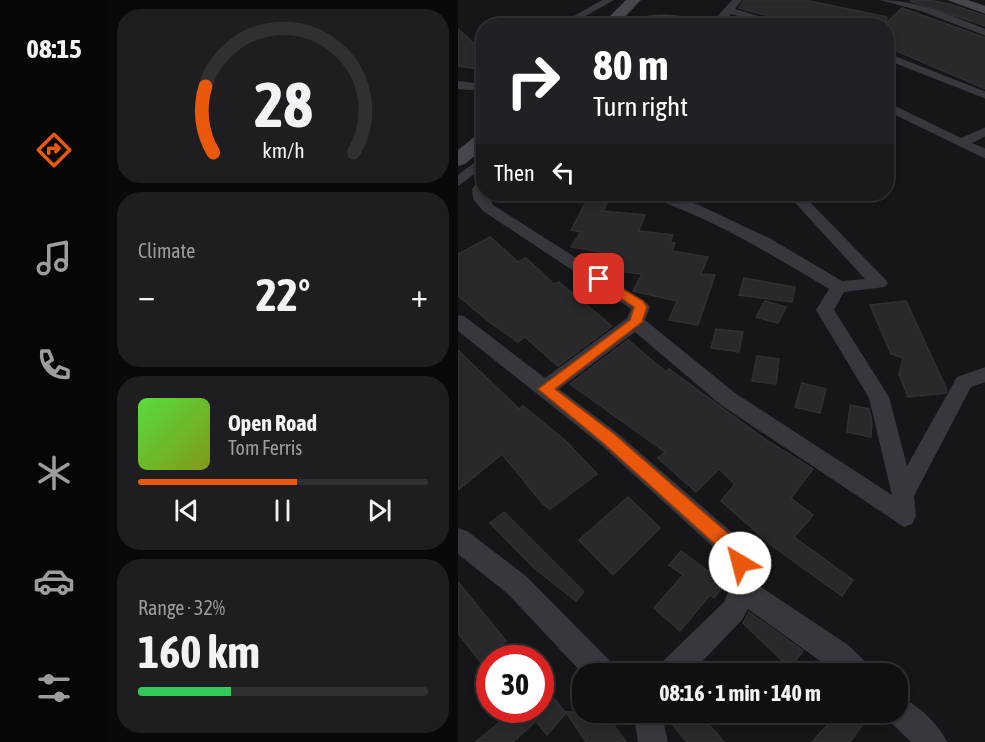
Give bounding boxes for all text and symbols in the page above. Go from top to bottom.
text: 08:15 [26,33,82,64]
text: 80 m [593,41,668,89]
icon: right [494,42,572,120]
text: 28 [254,69,312,140]
text: Turn right [593,91,688,122]
icon: directions [33,129,75,171]
text: km/h [262,139,304,164]
icon: left [547,156,580,189]
text: Then [494,160,535,186]
icon: music [33,237,75,279]
text: Climate [138,239,195,262]
pin [573,253,624,304]
icon: arrive [582,262,615,295]
text: 22° [256,269,310,321]
text: − [138,276,155,314]
text: + [411,276,428,314]
icon: phone [33,344,75,386]
text: Open Road [228,410,317,436]
text: Tom Ferris [228,436,302,459]
icon: climate [33,452,75,494]
icon: previous [170,494,203,527]
icon: pause [266,494,299,527]
icon: next [363,494,396,527]
position arrow [708,531,772,595]
icon: car [33,560,75,602]
text: Range · 32% [138,596,225,619]
text: 160 km [138,626,260,678]
speed limit sign: 30 [476,645,554,723]
icon: filters [33,667,75,709]
text: 08:16 · 1 min · 140 m [659,680,821,706]

